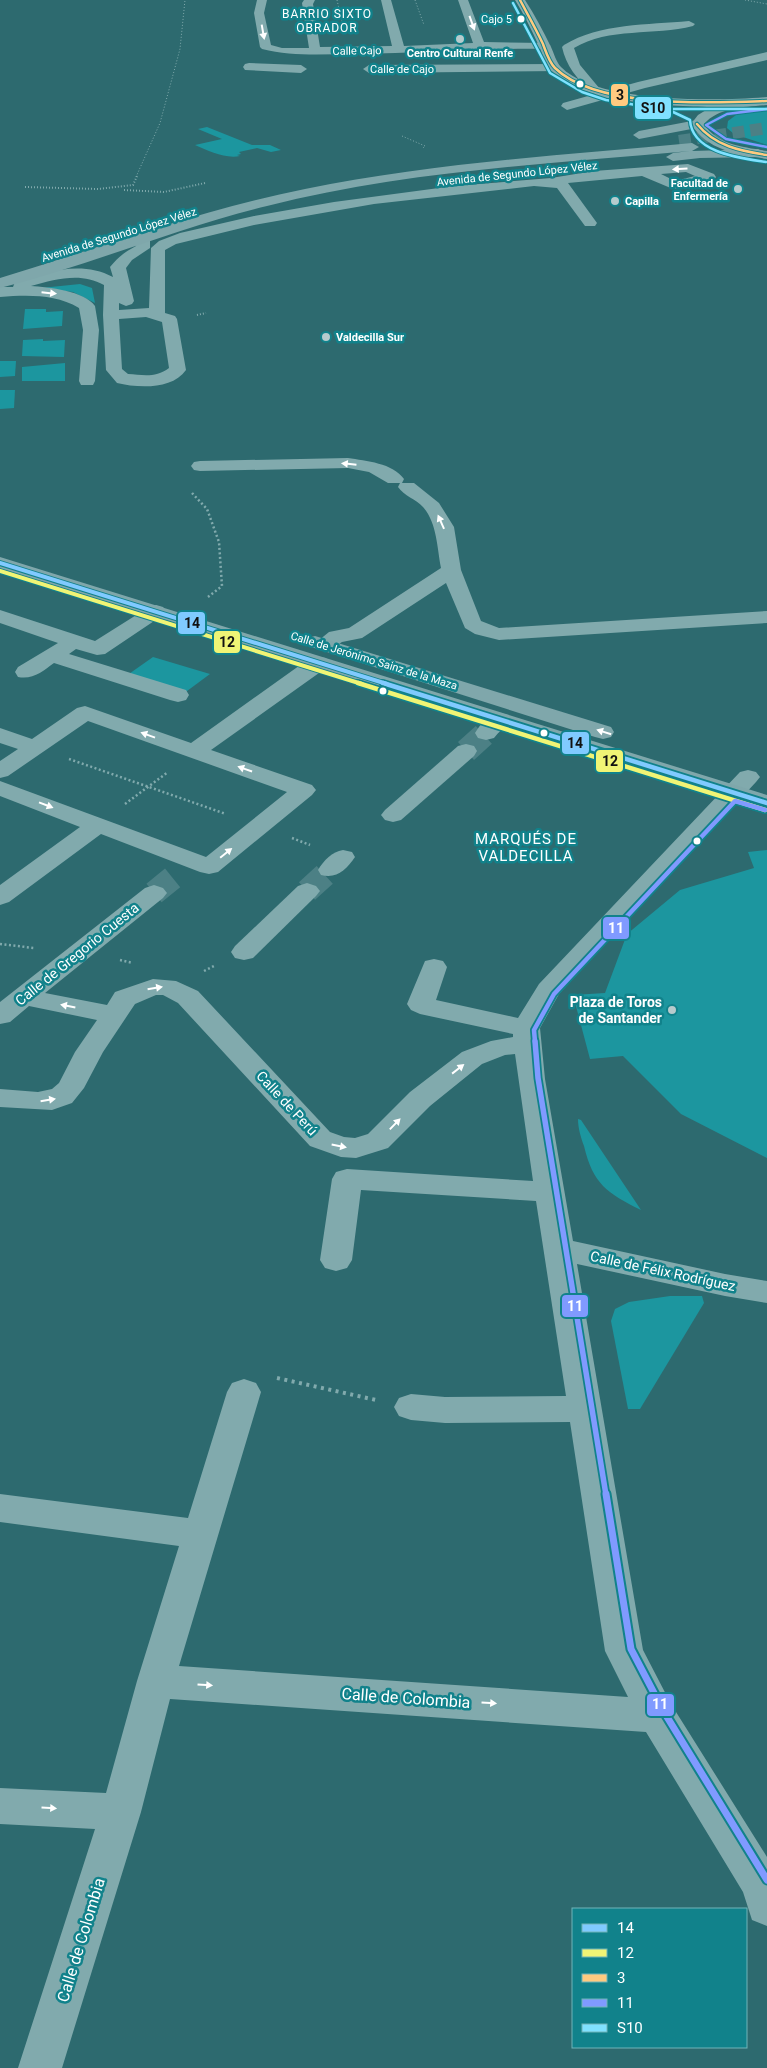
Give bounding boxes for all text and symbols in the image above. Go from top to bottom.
district label: BARRIO SIXTO OBRADOR [282,7,372,35]
place label: Cajo 5 [481,13,512,26]
marker: Cajo 5 [516,14,526,24]
one-way arrow [468,16,476,31]
one-way arrow [259,25,267,41]
marker: Centro Cultural Renfe [454,33,466,45]
street label: Calle Cajo [332,44,382,58]
place label: Centro Cultural Renfe [407,47,513,60]
street label: Calle de Cajo [370,63,434,76]
unlabelled marker [575,79,585,89]
line badge: 3 [610,83,629,107]
text: 3 [616,87,624,103]
line badge: S10 [634,96,672,120]
text: S10 [641,100,665,116]
street label: Avenida de Segundo López Vélez [436,159,598,189]
one-way arrow [672,165,688,173]
place label: Facultad de Enfermería [671,177,728,203]
marker: Facultad de Enfermería [732,183,744,195]
marker: Capilla [609,195,621,207]
place label: Capilla [625,195,659,208]
street label: Avenida de Segundo López Vélez [40,205,199,265]
one-way arrow [41,289,57,297]
marker: Valdecilla Sur [320,331,332,343]
place label: Valdecilla Sur [336,331,404,344]
one-way arrow [341,460,357,468]
one-way arrow [437,515,445,529]
line badge: 14 [177,611,206,635]
text: 14 [184,615,200,631]
street label: Calle de Jerónimo Sainz de la Maza [289,629,459,693]
line badge: 12 [213,630,241,654]
text: 12 [219,634,235,650]
unlabelled marker [378,686,388,696]
one-way arrow [596,727,611,735]
unlabelled marker [539,728,549,738]
one-way arrow [140,731,155,739]
line badge: 14 [561,731,590,755]
text: 14 [567,735,583,751]
line badge: 12 [595,749,624,773]
text: 12 [602,753,618,769]
one-way arrow [237,765,252,772]
one-way arrow [38,802,53,809]
district label: MARQUÉS DE VALDECILLA [475,830,577,865]
unlabelled marker [692,836,702,846]
one-way arrow [220,847,233,858]
street label: Calle de Gregorio Cuesta [12,899,142,1009]
line badge: 11 [602,916,630,940]
text: 11 [608,920,624,936]
one-way arrow [147,984,163,992]
place label: Plaza de Toros de Santander [570,994,662,1026]
one-way arrow [60,1002,76,1010]
marker: Plaza de Toros de Santander [666,1004,678,1016]
one-way arrow [451,1063,464,1074]
street label: Calle de Perú [253,1068,321,1138]
one-way arrow [41,1095,57,1103]
one-way arrow [389,1118,401,1130]
one-way arrow [332,1142,347,1150]
street label: Calle de Félix Rodríguez [589,1248,737,1294]
line badge: 11 [561,1294,589,1318]
text: 11 [567,1298,583,1314]
one-way arrow [197,1681,213,1689]
street label: Calle de Colombia [341,1684,471,1712]
line badge: 11 [646,1693,675,1717]
text: 11 [652,1696,668,1712]
one-way arrow [481,1700,497,1708]
one-way arrow [41,1805,57,1813]
street label: Calle de Colombia [53,1876,109,2004]
legend [572,1908,747,2048]
text: 14 [617,1919,634,1937]
text: 12 [617,1944,634,1962]
text: 3 [617,1969,625,1987]
text: 11 [617,1994,634,2012]
text: S10 [617,2019,643,2037]

